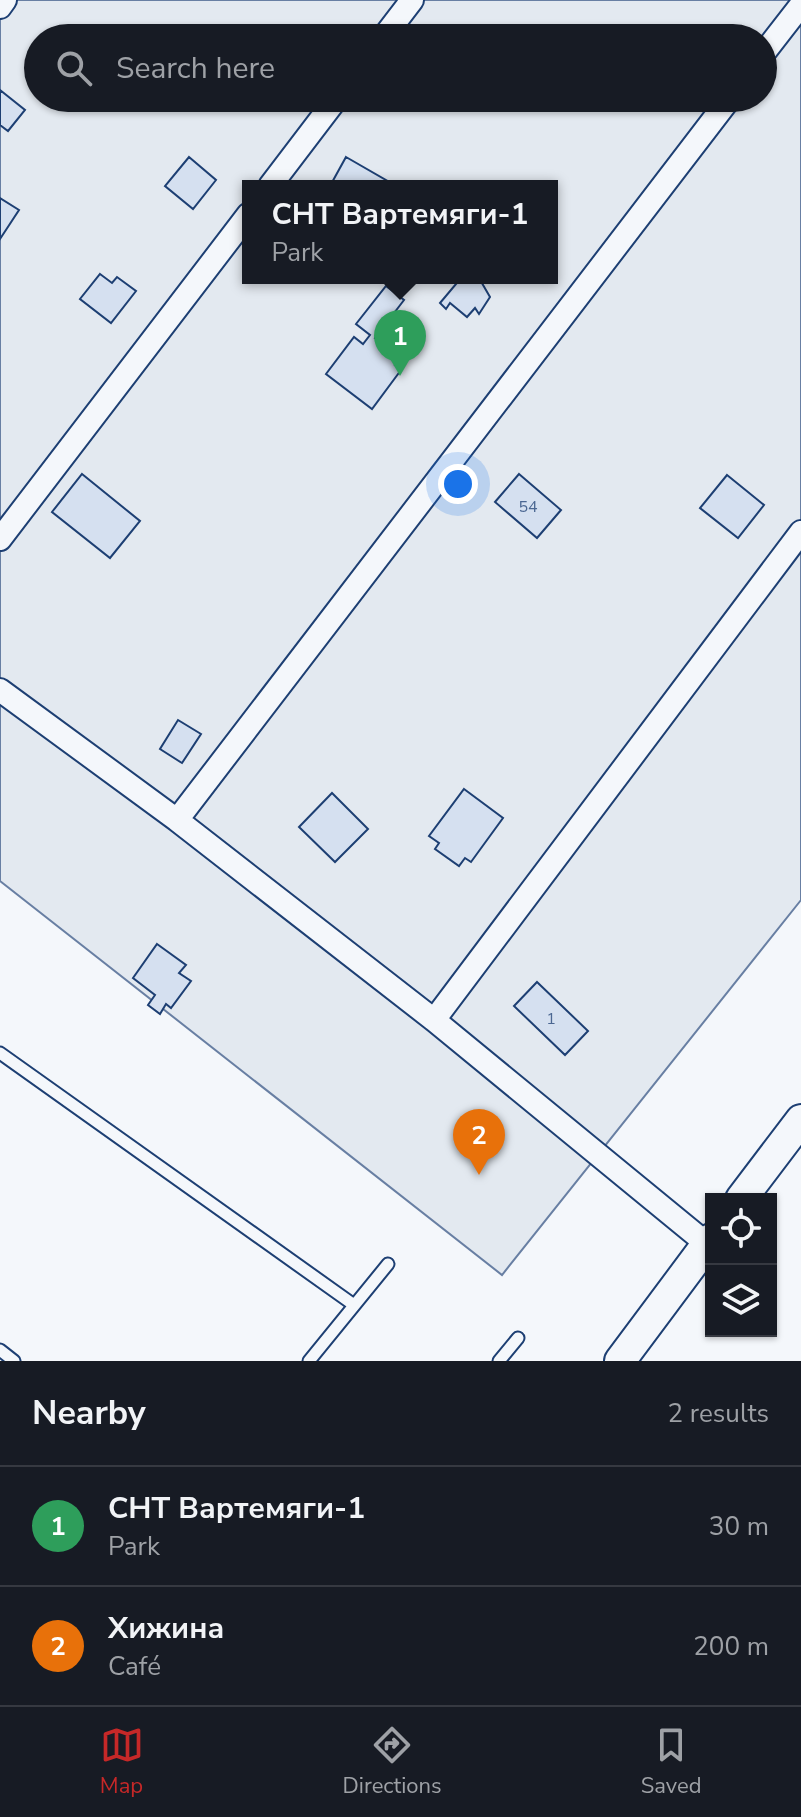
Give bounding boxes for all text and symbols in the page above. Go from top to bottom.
search box [24,24,777,112]
icon: search [52,46,96,90]
text: Search here [116,48,275,89]
popup [242,180,558,284]
text: СНТ Вартемяги-1 [271,194,529,235]
text: Park [271,235,323,270]
pin: 1 [374,310,426,376]
your location [438,464,478,504]
house number: 54 [518,496,538,518]
house number: 1 [546,1008,556,1030]
pin: 2 [453,1109,505,1175]
map controls [705,1193,777,1337]
button: locate [705,1193,777,1265]
button: layers [705,1265,777,1337]
text: Nearby [32,1390,146,1436]
text: 2 results [668,1396,769,1431]
text: СНТ Вартемяги-1 [108,1488,365,1529]
text: 1 [50,1509,66,1544]
text: 30 m [709,1509,769,1544]
text: Park [108,1529,160,1564]
text: Хижина [108,1608,224,1649]
text: 2 [50,1629,66,1664]
text: 200 m [693,1629,769,1664]
text: Café [108,1649,161,1684]
tab: Map [100,1723,144,1801]
tab: Directions [343,1723,442,1801]
tab: Saved [641,1723,701,1801]

